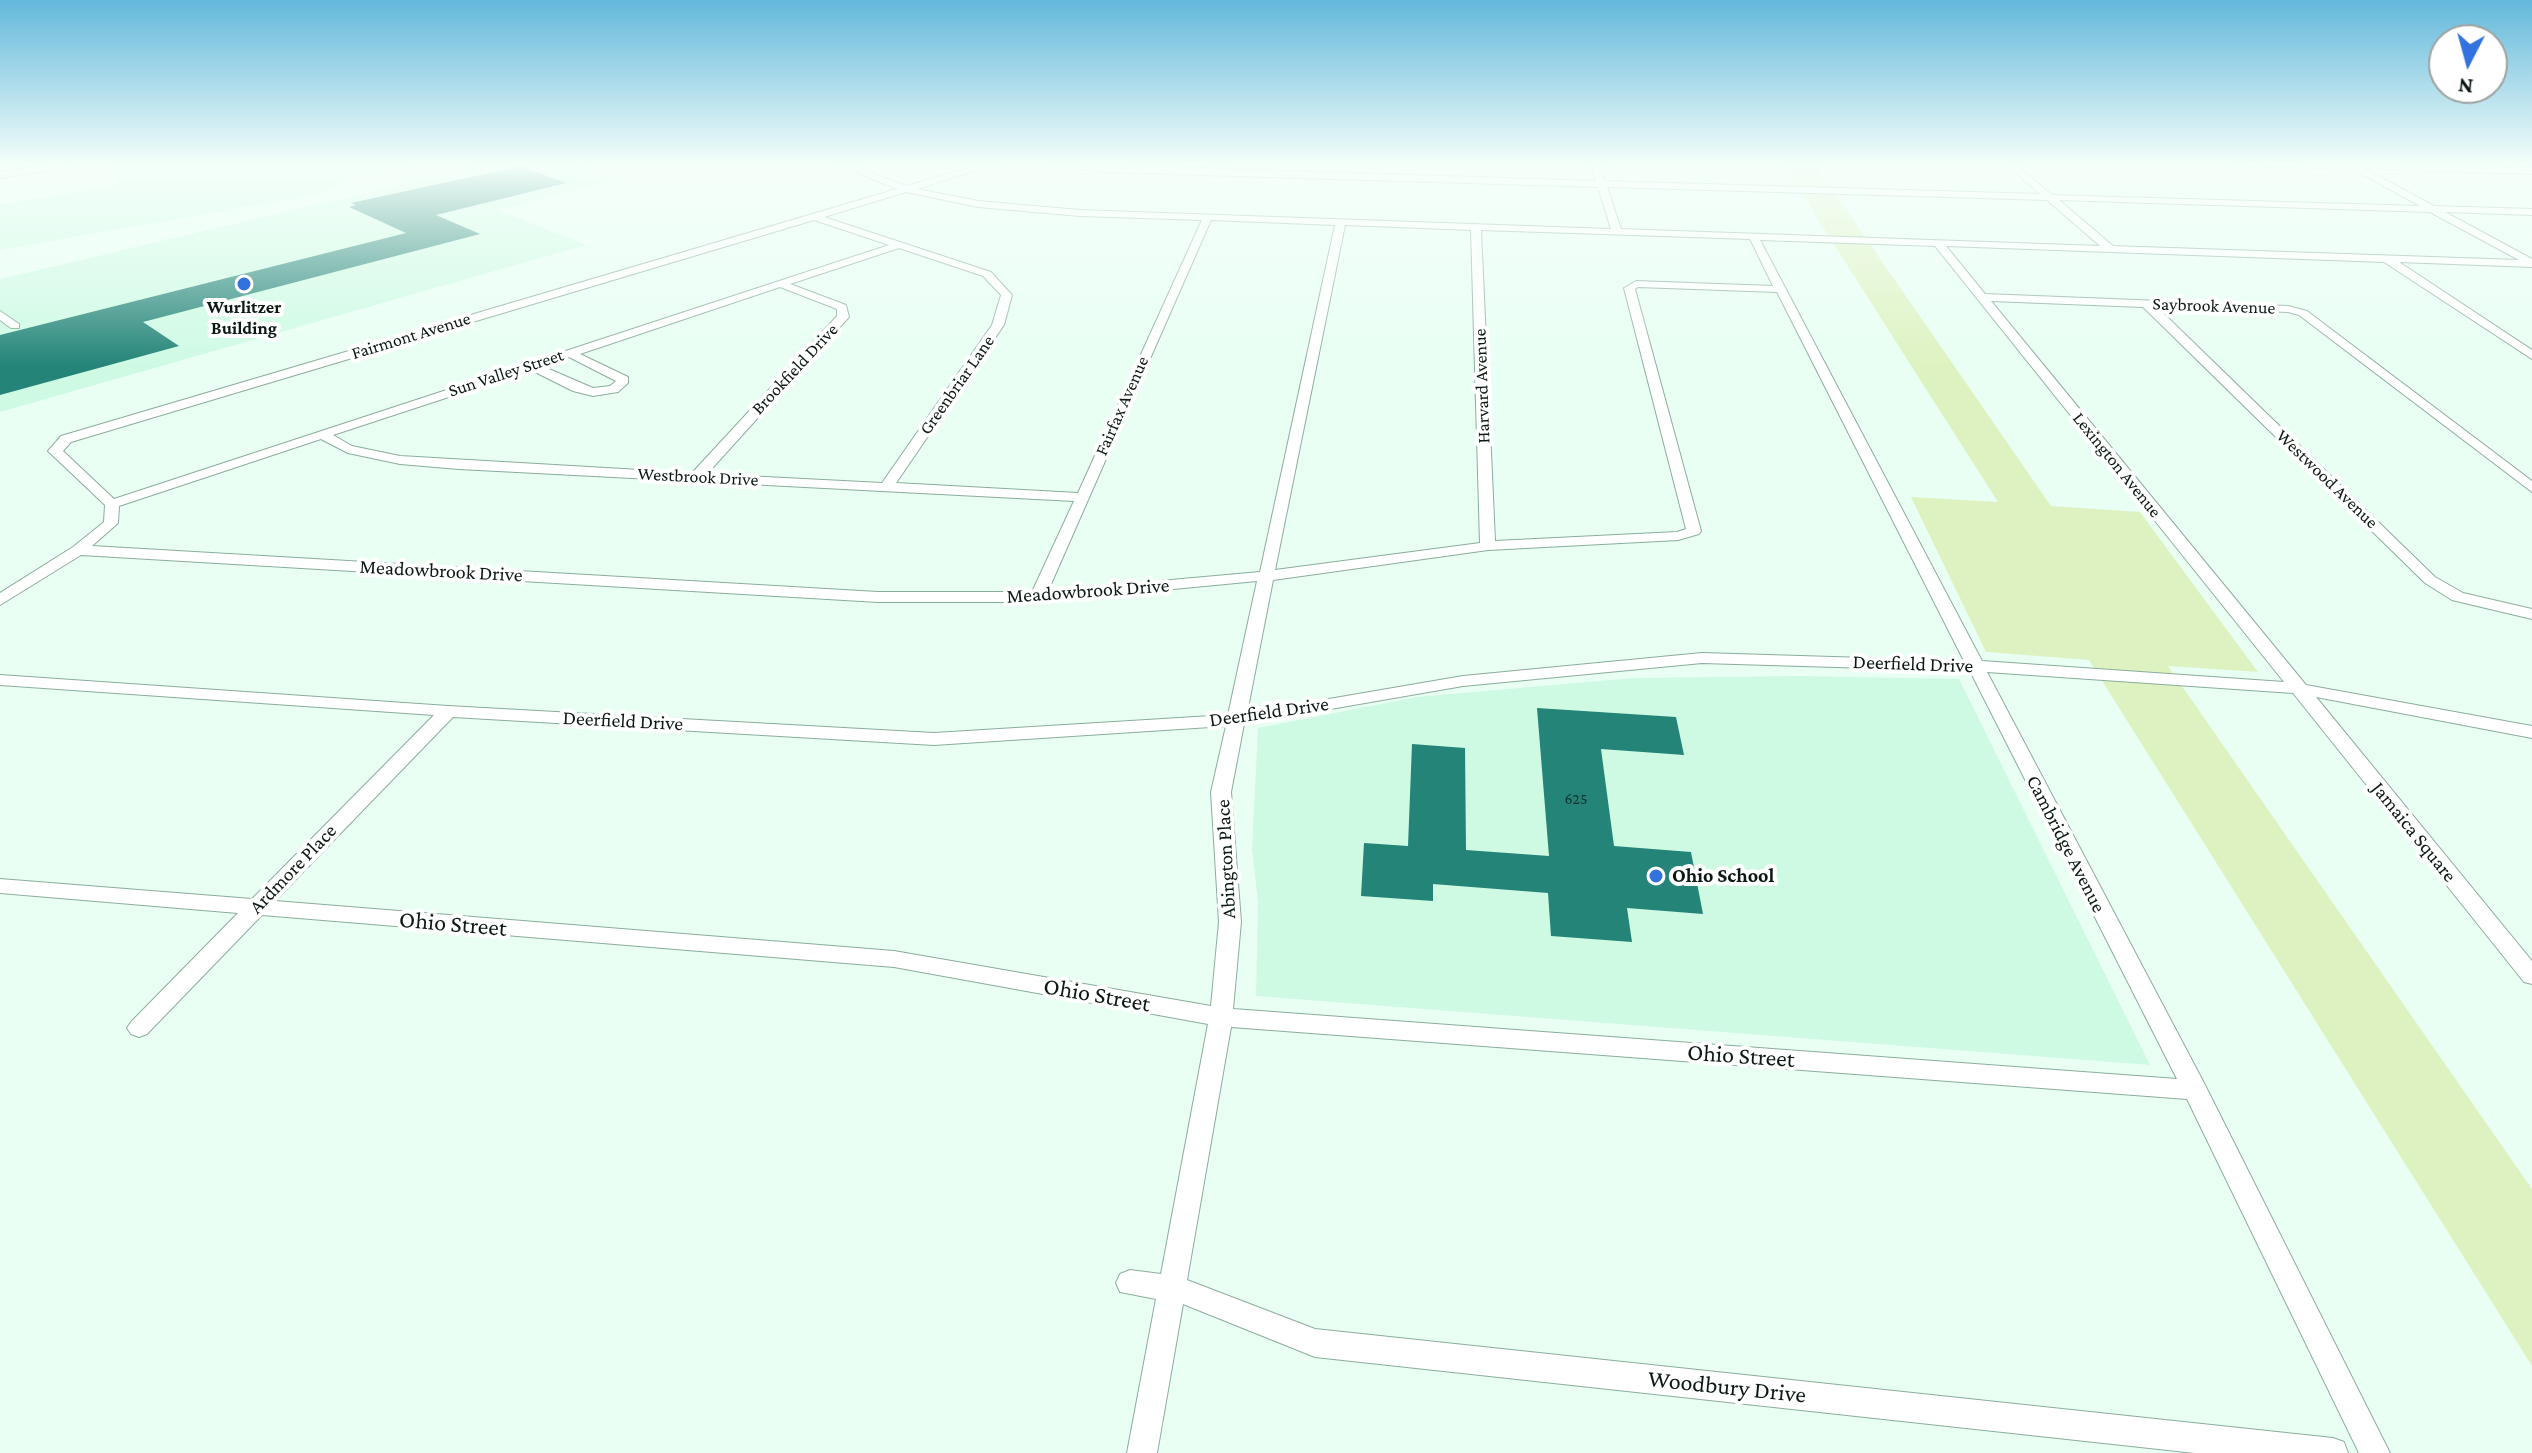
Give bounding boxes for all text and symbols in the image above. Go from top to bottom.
north arrow [2428,24,2508,104]
text: N [2457,73,2474,100]
marker: Wurlitzer Building [235,275,253,293]
street label: Saybrook Avenue [2152,293,2276,319]
place label: Wurlitzer Building [207,296,281,338]
street label: Fairmont Avenue [349,308,473,364]
street label: Brookfield Drive [747,319,843,419]
street label: Harvard Avenue [1469,328,1495,444]
street label: Greenbriar Lane [915,331,999,439]
street label: Sun Valley Street [446,344,566,402]
street label: Fairfax Avenue [1090,353,1154,459]
street label: Lexington Avenue [2068,408,2166,522]
street label: Westwood Avenue [2272,425,2382,533]
street label: Westbrook Drive [637,463,759,491]
street label: Meadowbrook Drive [359,555,523,587]
street label: Meadowbrook Drive [1006,573,1170,609]
street label: Deerfield Drive [1852,650,1974,678]
street label: Deerfield Drive [1208,692,1330,732]
street label: Deerfield Drive [562,706,684,736]
street label: Cambridge Avenue [2021,771,2111,917]
street label: Jamaica Square [2366,777,2462,887]
house number: 625 [1565,789,1587,809]
street label: Abington Place [1211,799,1241,919]
street label: Ardmore Place [244,819,342,919]
place label: Ohio School [1672,864,1774,888]
marker: Ohio School [1647,867,1665,885]
street label: Ohio Street [398,905,508,943]
street label: Ohio Street [1041,971,1153,1019]
street label: Ohio Street [1686,1038,1796,1074]
street label: Woodbury Drive [1647,1364,1807,1410]

